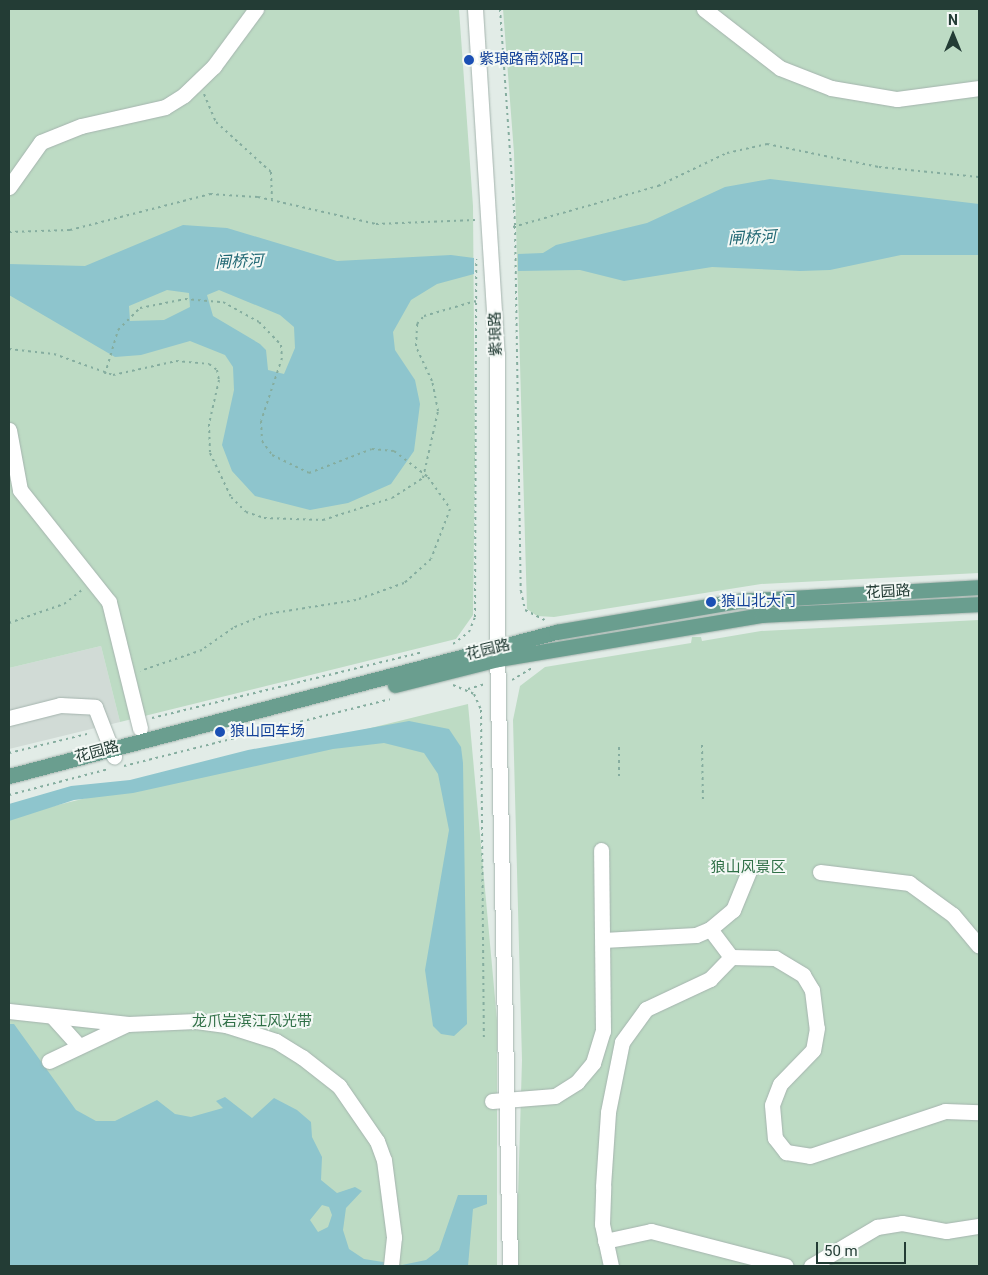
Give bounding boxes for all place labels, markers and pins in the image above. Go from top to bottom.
place label: 紫琅路南郊路口 [479,51,584,69]
marker: 紫琅路南郊路口 [463,54,475,66]
place label: 狼山北大门 [721,593,796,611]
marker: 狼山北大门 [705,596,717,608]
place label: 狼山回车场 [230,723,305,741]
marker: 狼山回车场 [214,726,226,738]

